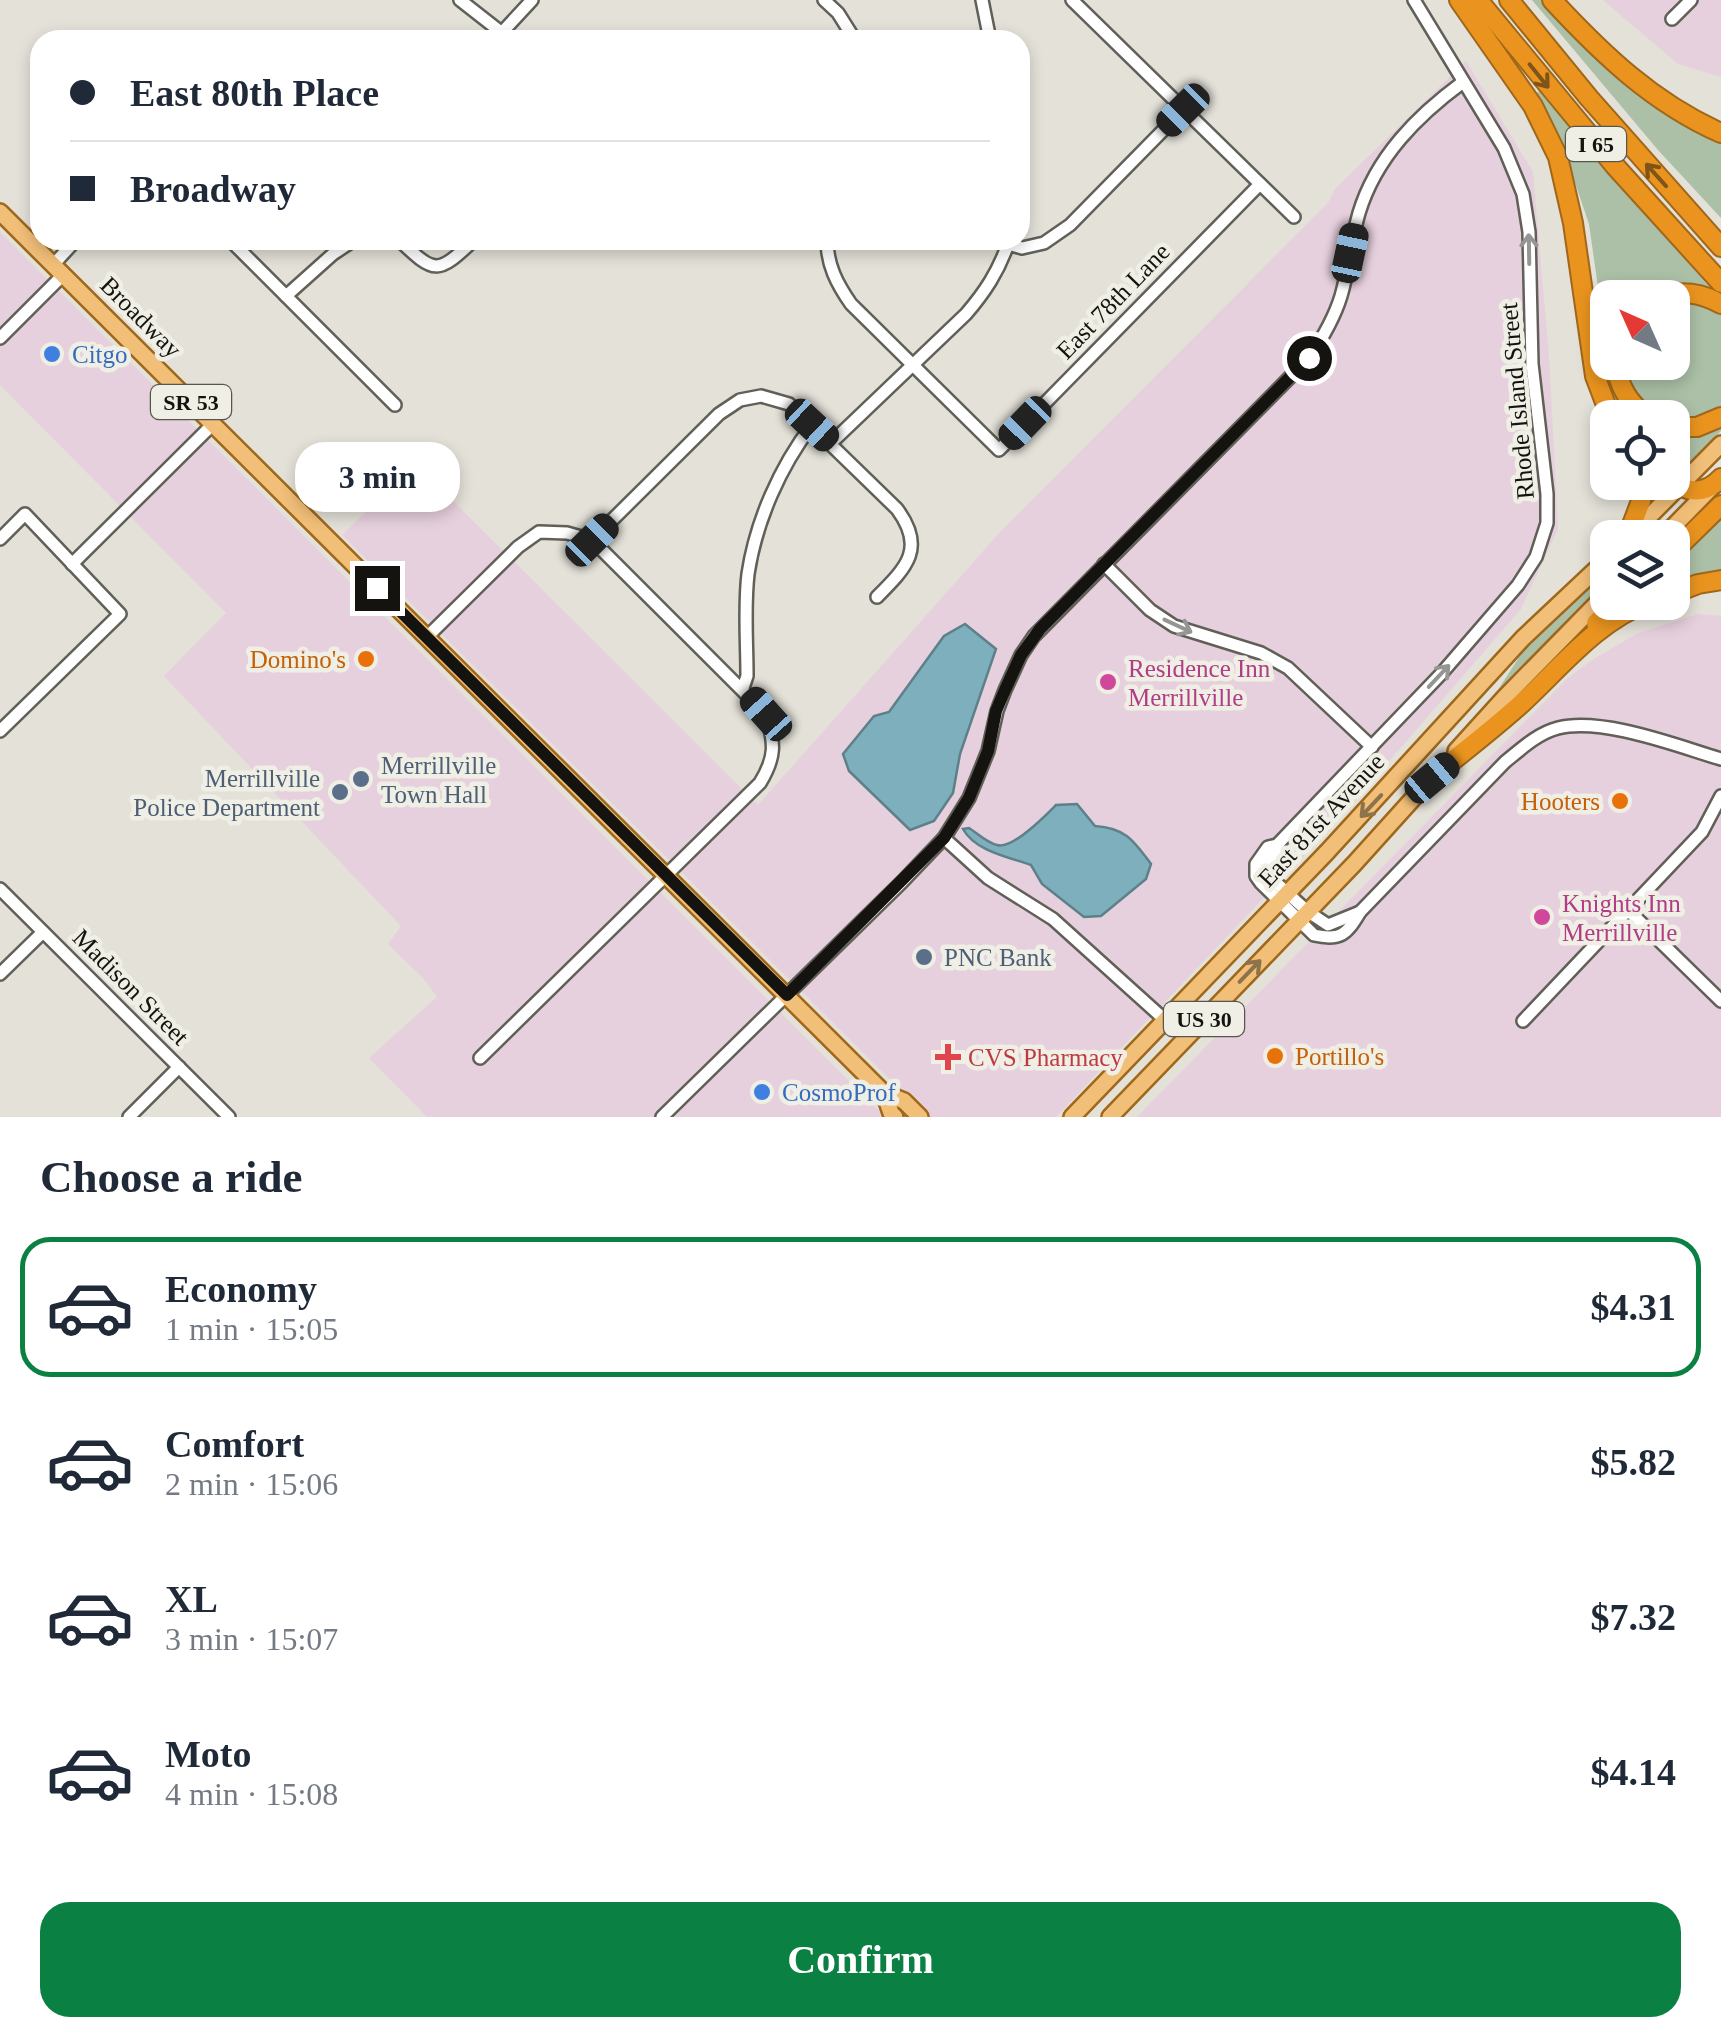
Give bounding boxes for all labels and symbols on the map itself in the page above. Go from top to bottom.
one-way arrow [1528,62,1550,88]
car [1151,78,1215,142]
road number: I 65 [1566,127,1626,161]
one-way arrow [1644,163,1667,188]
car [1329,221,1371,285]
one-way arrow [1520,233,1539,265]
street label: East 78th Lane [1051,238,1175,364]
street label: Broadway [95,271,187,363]
north arrow [1590,280,1690,380]
street label: Rhode Island Street [1495,302,1539,500]
route start [1287,336,1332,381]
place label: Citgo [72,341,128,368]
marker: Citgo [41,343,63,365]
road number: SR 53 [151,385,231,419]
car [993,391,1057,455]
car [780,394,844,456]
callout: 3 min [294,443,460,513]
car [560,508,624,572]
route end [355,566,400,611]
one-way arrow [1162,618,1193,636]
place label: Domino's [250,646,346,673]
marker: Domino's [355,648,377,670]
place label: Residence Inn Merrillville [1128,655,1271,711]
one-way arrow [1427,664,1450,689]
marker: Residence Inn Merrillville [1097,671,1119,693]
car [735,682,797,746]
car [1399,747,1465,809]
street label: East 81st Avenue [1253,748,1389,892]
place label: Merrillville Town Hall [381,752,496,808]
place label: Merrillville Police Department [133,765,320,821]
marker: Merrillville Town Hall [350,768,372,790]
marker: Merrillville Police Department [329,781,351,803]
place label: Hooters [1521,788,1600,815]
marker: Hooters [1609,790,1631,812]
one-way arrow [1359,793,1383,817]
place label: Knights Inn Merrillville [1562,890,1681,946]
marker: Knights Inn Merrillville [1531,906,1553,928]
street label: Madison Street [68,924,194,1050]
place label: PNC Bank [944,944,1052,971]
marker: PNC Bank [913,946,935,968]
one-way arrow [1238,959,1262,983]
road number: US 30 [1164,1002,1244,1036]
place label: Portillo's [1295,1043,1384,1070]
place label: CVS Pharmacy [968,1044,1123,1071]
marker: Portillo's [1264,1045,1286,1067]
marker: CVS Pharmacy [937,1046,959,1068]
place label: CosmoProf [782,1079,897,1106]
marker: CosmoProf [751,1081,773,1103]

